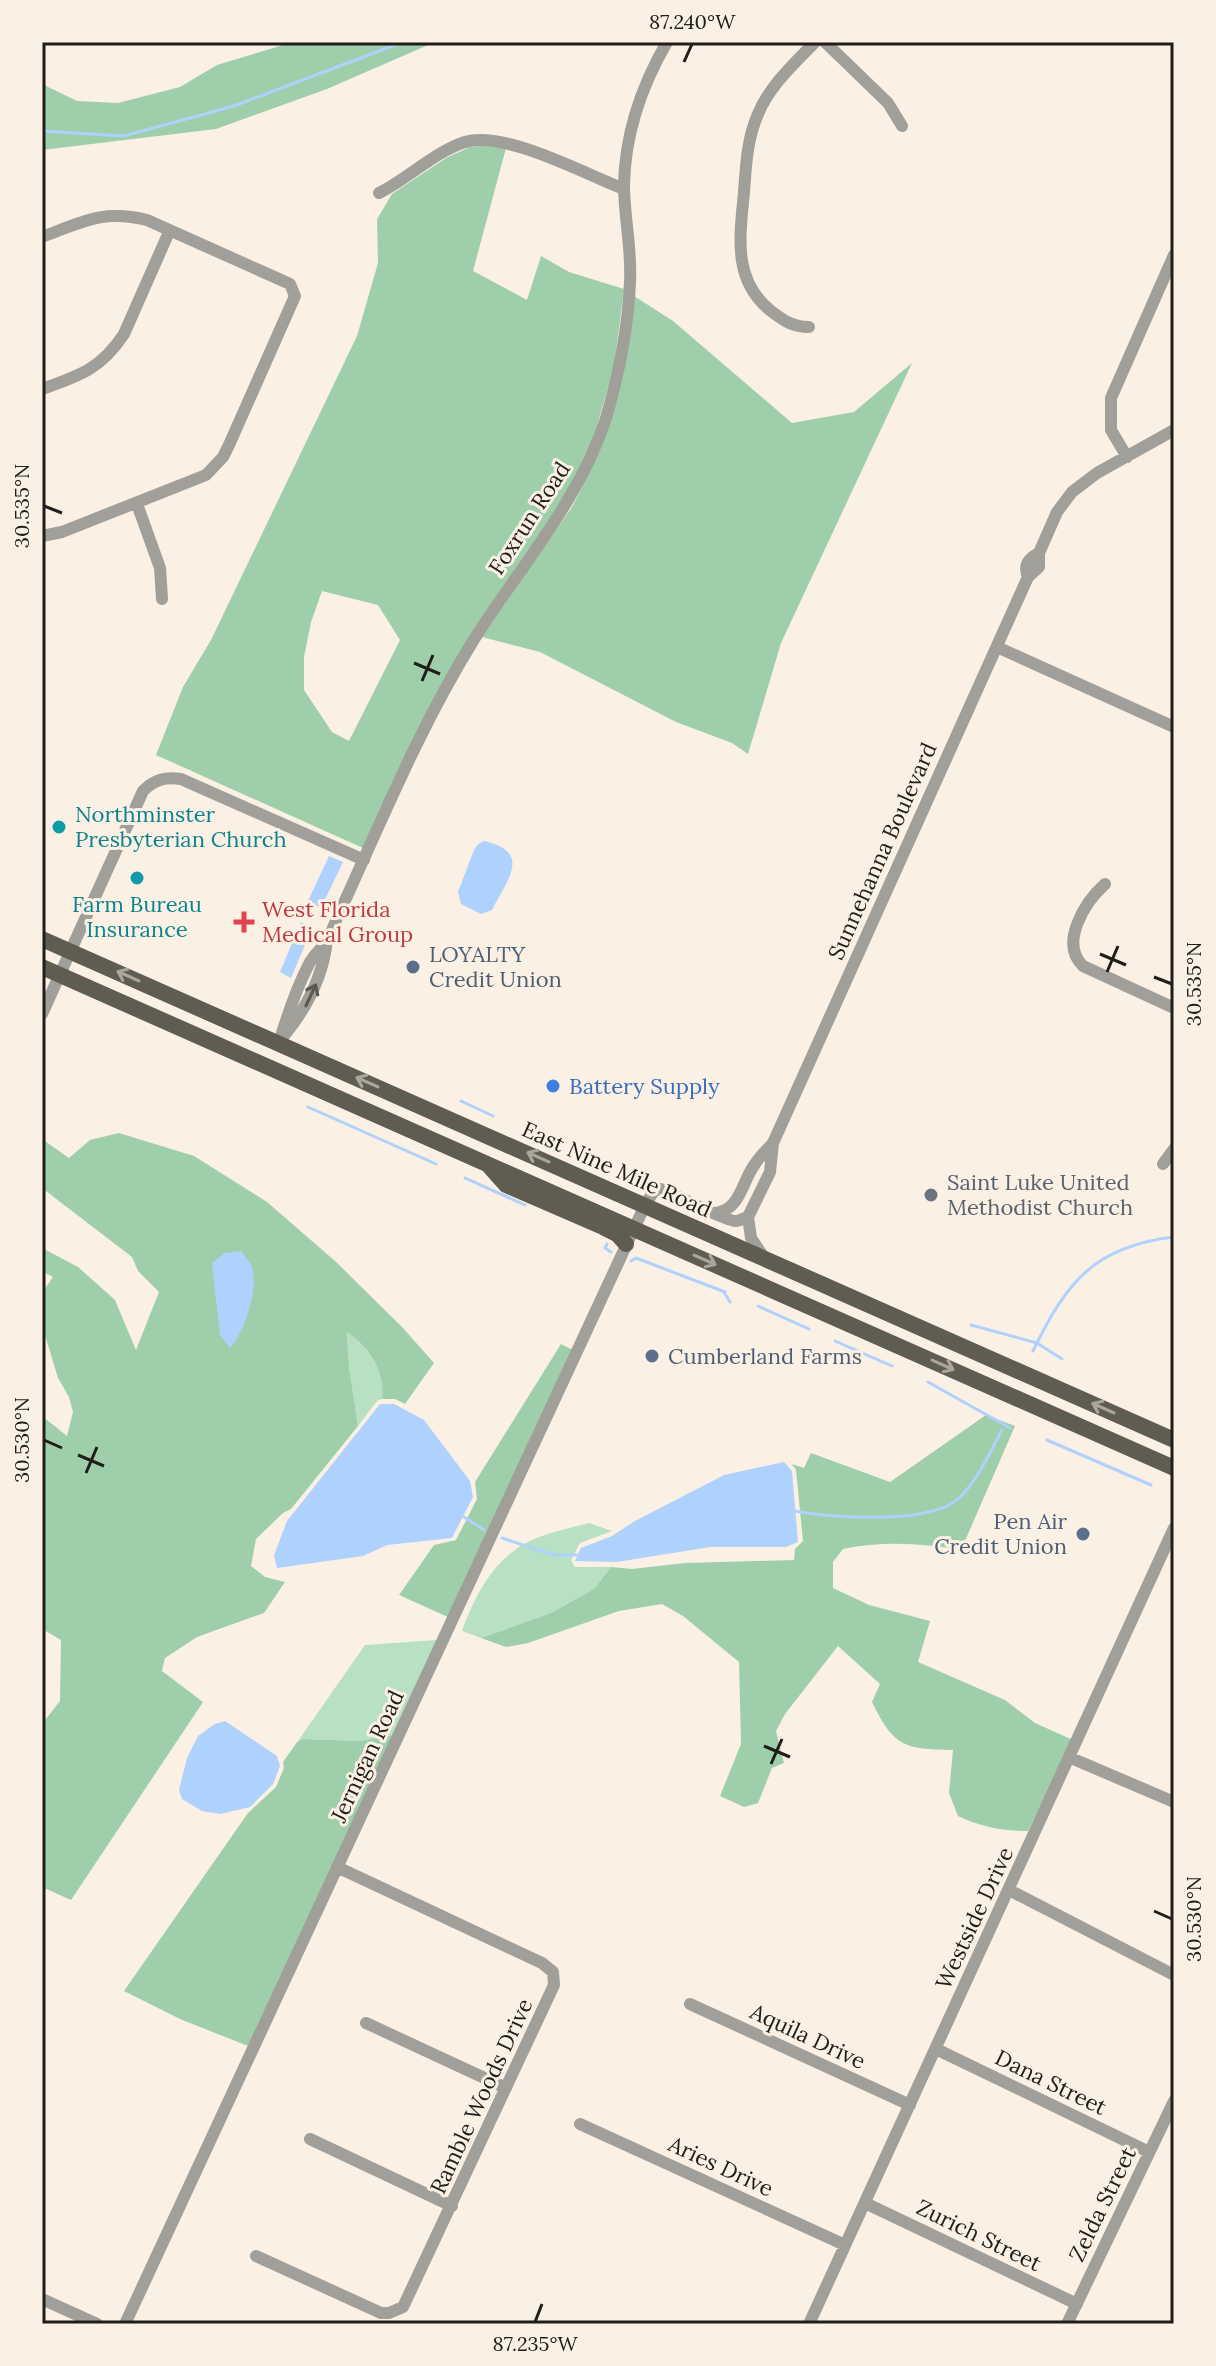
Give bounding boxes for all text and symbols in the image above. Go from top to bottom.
text: 87.240°W [649,9,736,34]
street label: Foxrun Road [482,456,576,580]
text: 30.535°N [9,464,34,548]
street label: Sunnehanna Boulevard [821,738,943,964]
place label: Northminster Presbyterian Church [75,800,287,853]
marker: Northminster Presbyterian Church [50,818,68,836]
marker: Farm Bureau Insurance [128,869,146,887]
place label: Farm Bureau Insurance [72,890,202,943]
place label: West Florida Medical Group [262,895,413,948]
marker: West Florida Medical Group [233,911,255,933]
place label: LOYALTY Credit Union [429,940,562,993]
text: 30.535°N [1181,942,1206,1026]
marker: LOYALTY Credit Union [404,958,422,976]
one-way arrow [116,968,140,983]
one-way arrow [304,983,319,1007]
place label: Battery Supply [569,1072,720,1100]
one-way arrow [355,1074,379,1089]
marker: Battery Supply [544,1077,562,1095]
street label: East Nine Mile Road [518,1115,716,1223]
one-way arrow [526,1149,551,1164]
place label: Saint Luke United Methodist Church [947,1168,1133,1221]
marker: Saint Luke United Methodist Church [922,1186,940,1204]
one-way arrow [692,1253,717,1268]
place label: Cumberland Farms [668,1342,862,1370]
marker: Cumberland Farms [643,1347,661,1365]
one-way arrow [931,1358,955,1373]
text: 30.530°N [9,1397,34,1483]
one-way arrow [1091,1400,1115,1415]
place label: Pen Air Credit Union [934,1507,1067,1560]
marker: Pen Air Credit Union [1074,1525,1092,1543]
street label: Jernigan Road [324,1685,410,1827]
street label: Westside Drive [929,1842,1019,1994]
text: 30.530°N [1181,1876,1206,1962]
street label: Ramble Woods Drive [423,1994,539,2198]
street label: Aquila Drive [745,1997,870,2075]
street label: Dana Street [991,2043,1112,2121]
street label: Aries Drive [663,2129,778,2202]
street label: Zelda Street [1062,2142,1142,2266]
street label: Zurich Street [912,2193,1046,2277]
text: 87.235°W [493,2331,579,2356]

